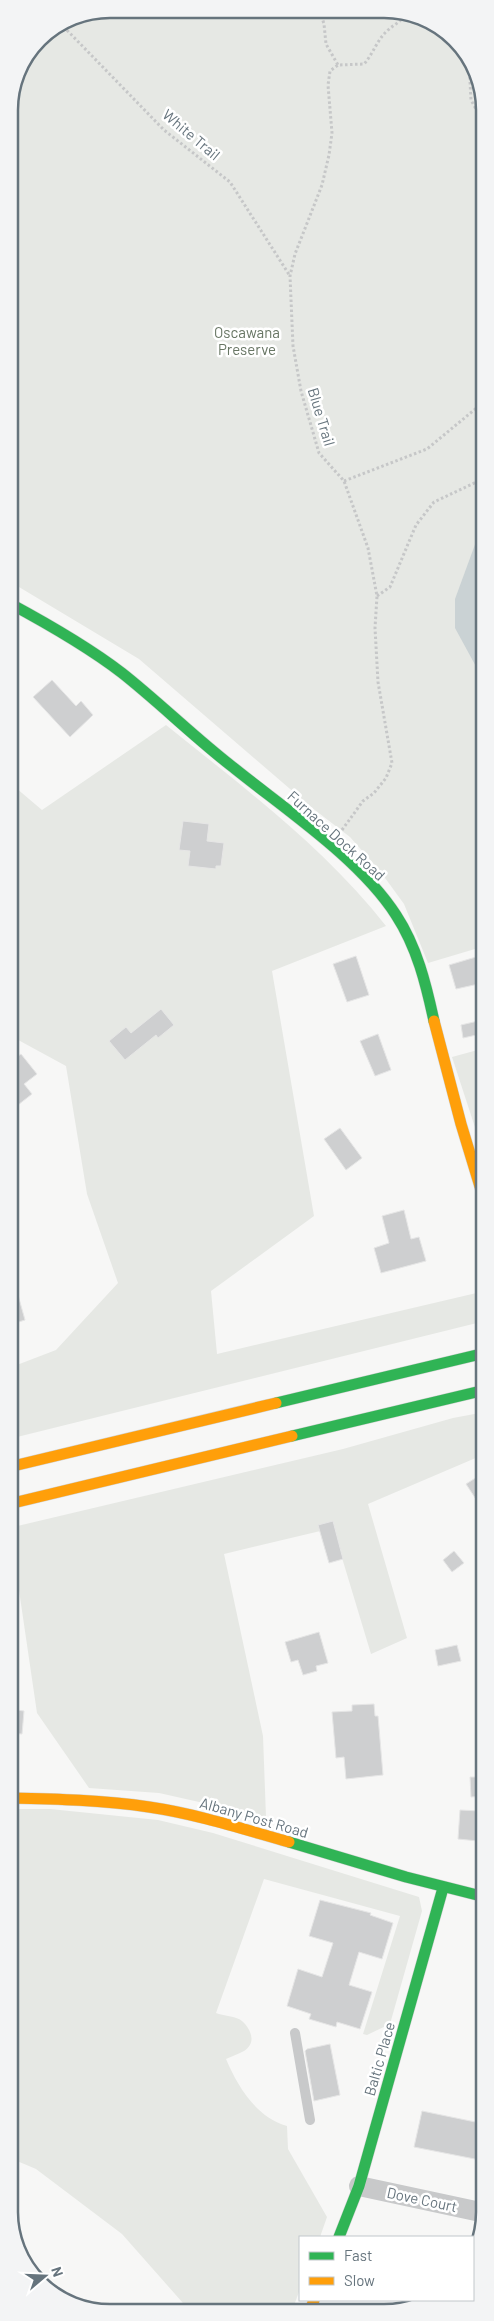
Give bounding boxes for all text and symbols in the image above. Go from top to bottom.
street label: White Trail [159,105,224,163]
park label: Oscawana Preserve [214,323,280,358]
street label: Blue Trail [305,385,339,448]
street label: Furnace Dock Road [284,787,389,884]
street label: Albany Post Road [198,1793,311,1841]
street label: Baltic Place [360,2020,398,2098]
street label: Dove Court [385,2183,459,2215]
legend [299,2236,474,2301]
text: Fast [344,2246,372,2264]
north arrow [20,2251,70,2301]
text: N [48,2264,67,2279]
text: Slow [344,2271,375,2289]

